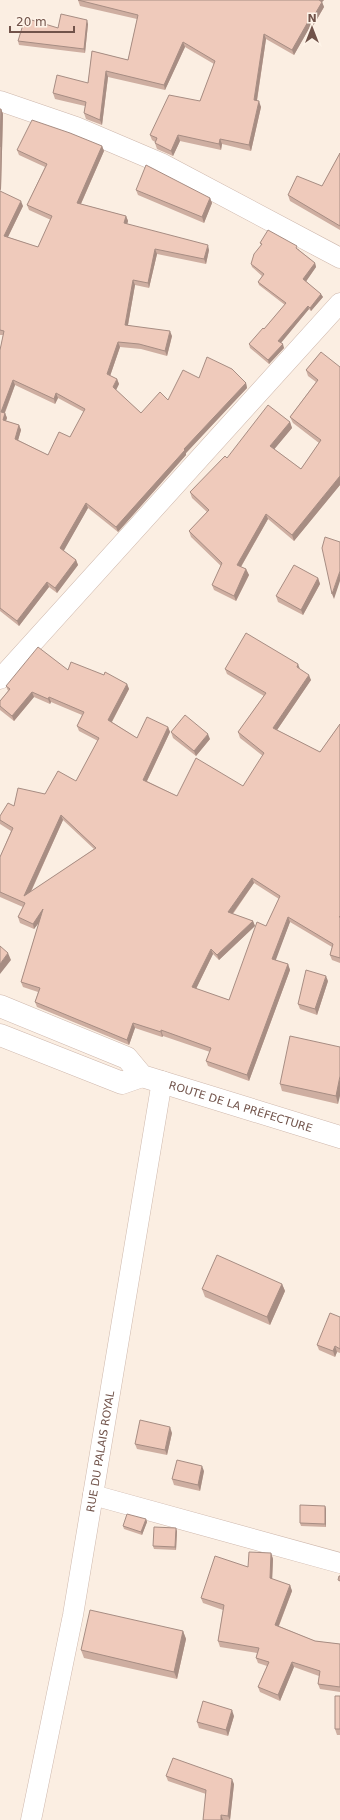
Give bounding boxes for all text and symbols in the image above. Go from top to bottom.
scale bar [10,8,74,34]
north arrow [292,8,332,48]
text: N [307,12,317,25]
text: 20 m [16,15,47,29]
street label: ROUTE DE LA PRÉFECTURE [167,1078,314,1135]
street label: RUE DU PALAIS ROYAL [84,1389,117,1513]

